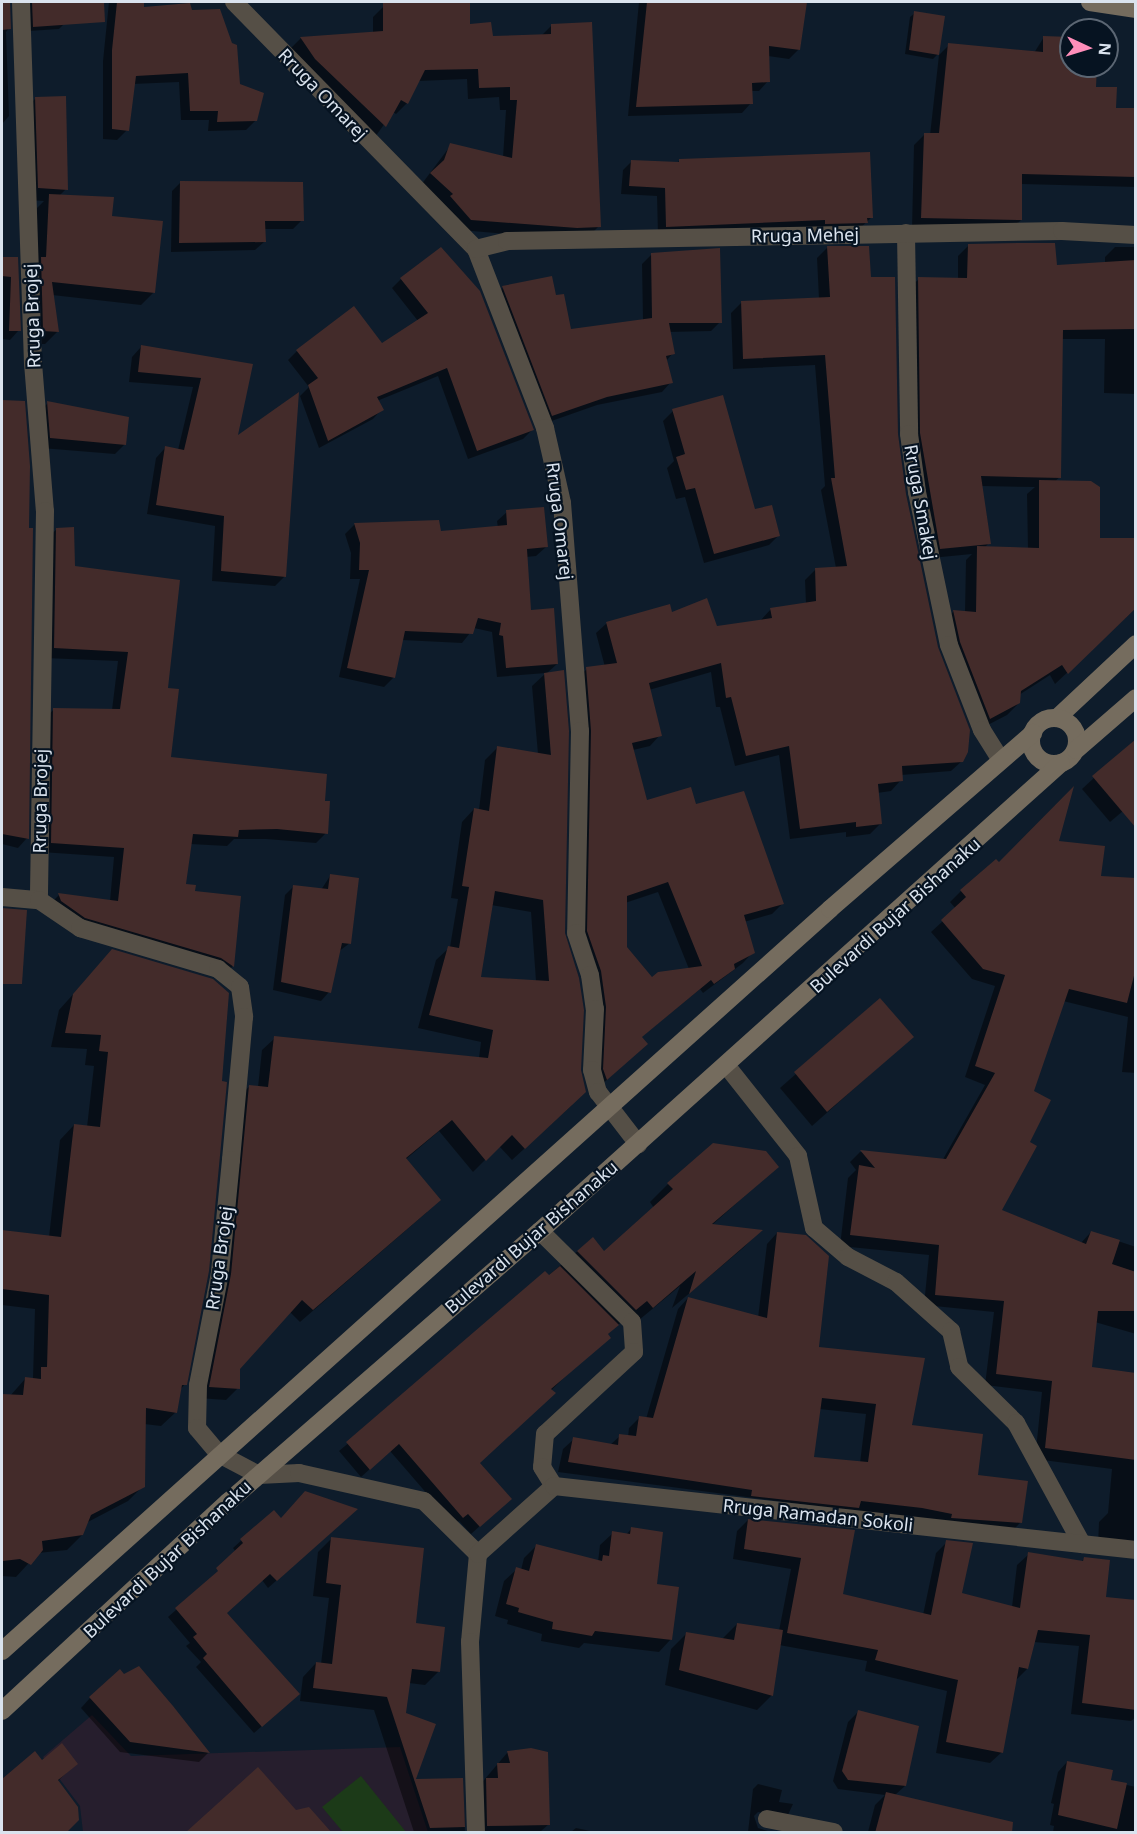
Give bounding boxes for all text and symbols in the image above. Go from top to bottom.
north arrow [1059,18,1119,78]
text: N [1094,42,1116,56]
street label: Rruga Omarej [274,44,372,144]
street label: Rruga Mehej [751,223,859,247]
street label: Rruga Brojej [19,263,45,369]
street label: Rruga Smakej [900,443,942,561]
street label: Rruga Omarej [542,461,578,581]
street label: Rruga Brojej [28,748,52,854]
street label: Bulevardi Bujar Bishanaku [805,833,985,997]
street label: Bulevardi Bujar Bishanaku [440,1156,622,1318]
street label: Rruga Brojej [201,1205,237,1311]
street label: Bulevardi Bujar Bishanaku [79,1475,255,1643]
street label: Rruga Ramadan Sokoli [722,1494,914,1536]

